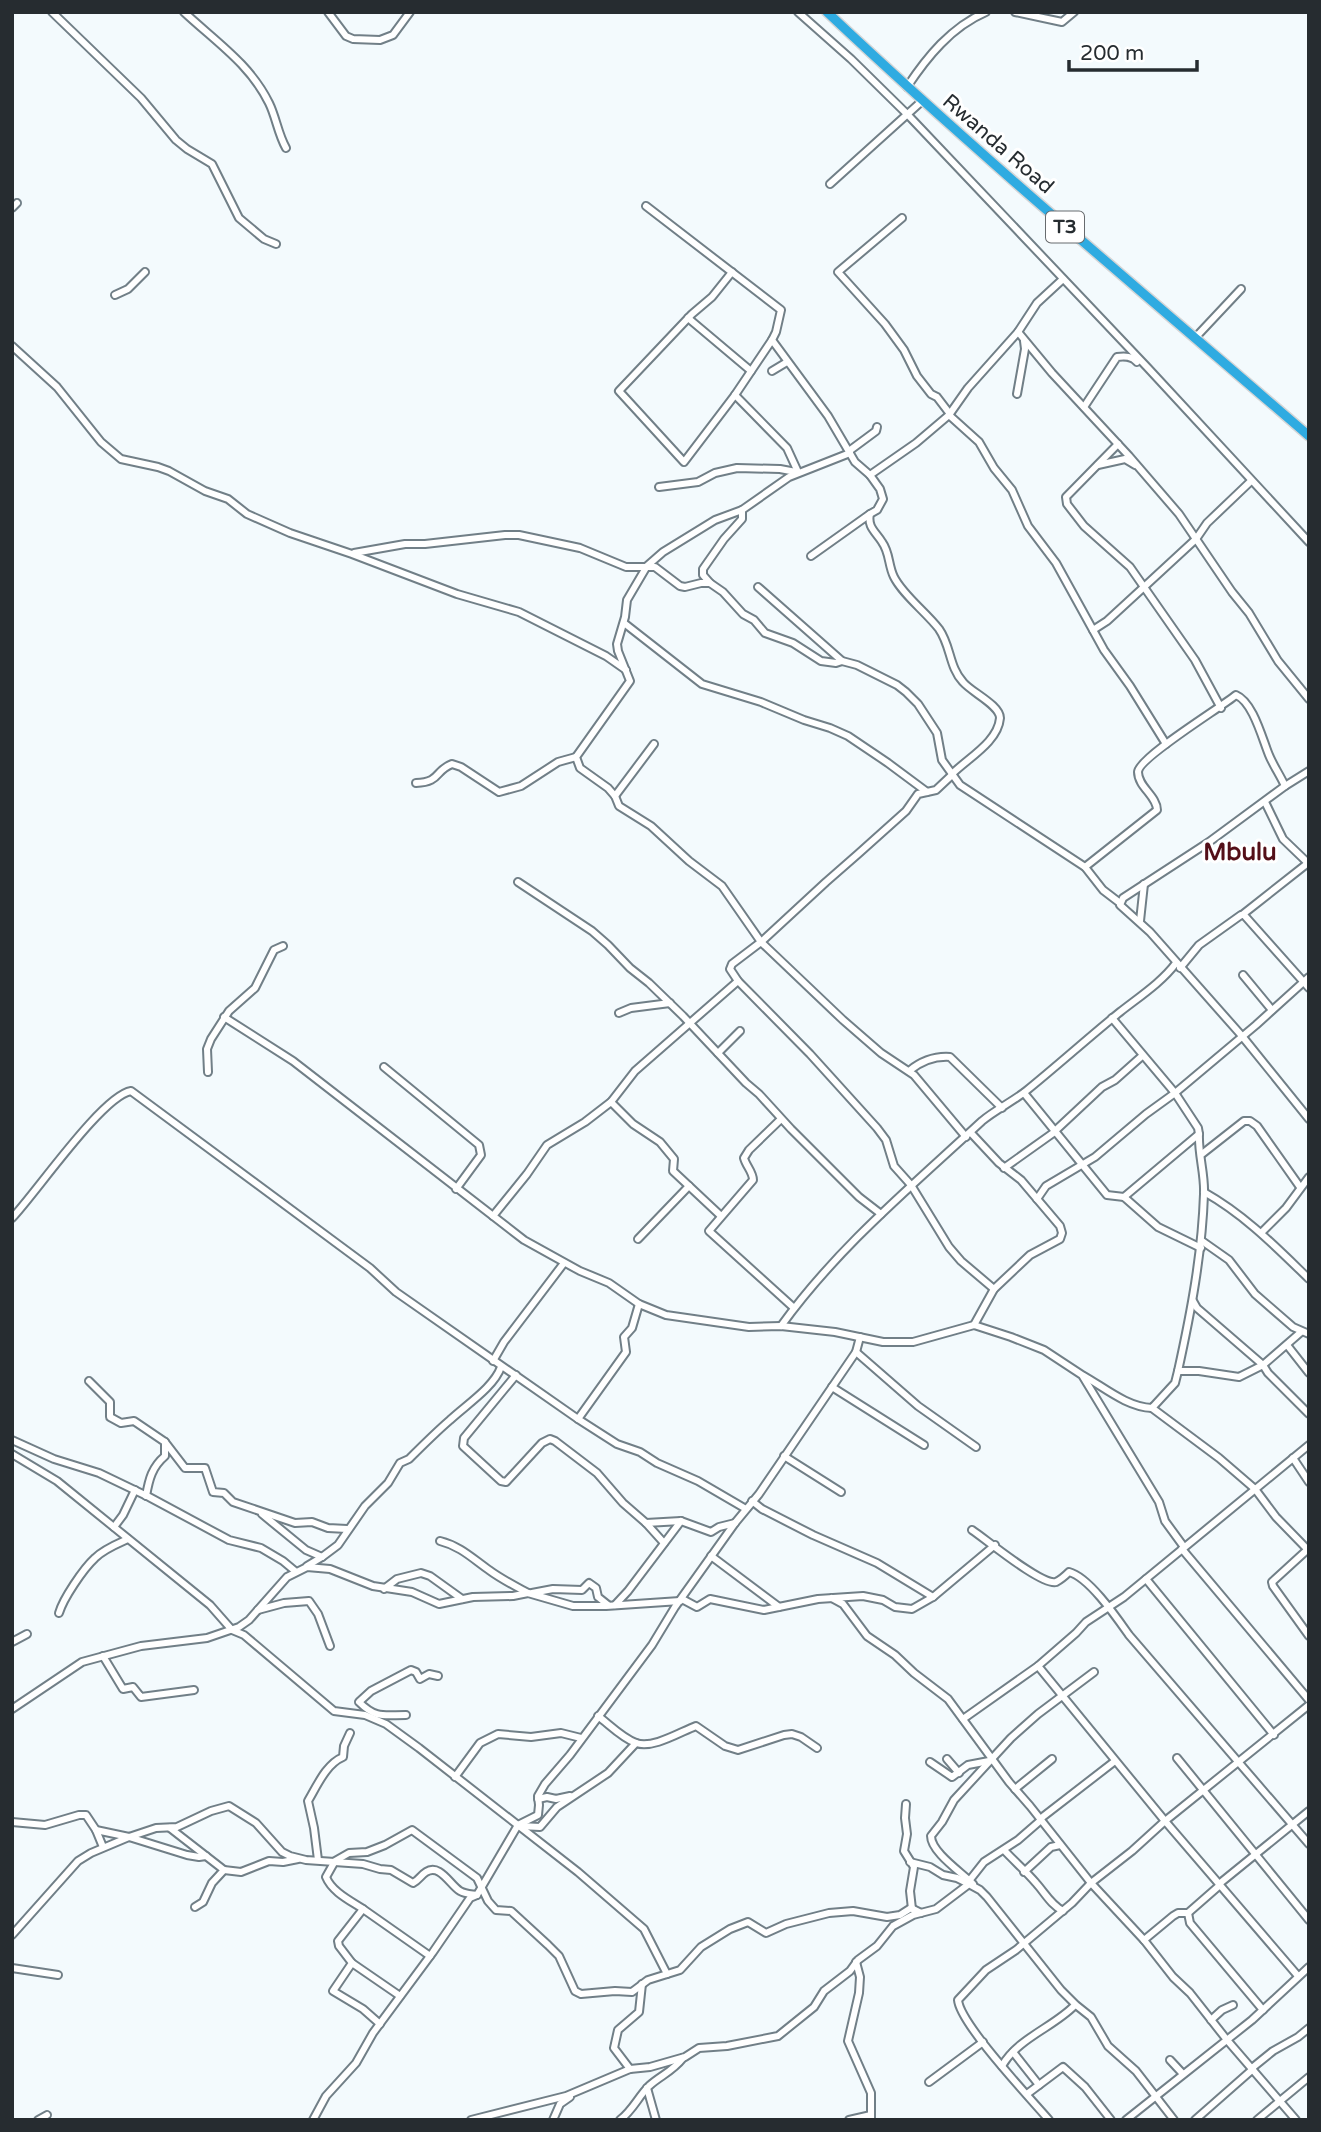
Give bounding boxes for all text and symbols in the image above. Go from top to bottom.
scale bar [1069,28,1197,72]
text: 200 m [1080,41,1144,66]
street label: Rwanda Road [937,89,1059,199]
road number: T3 [1046,212,1084,243]
district label: Mbulu [1203,838,1277,867]

